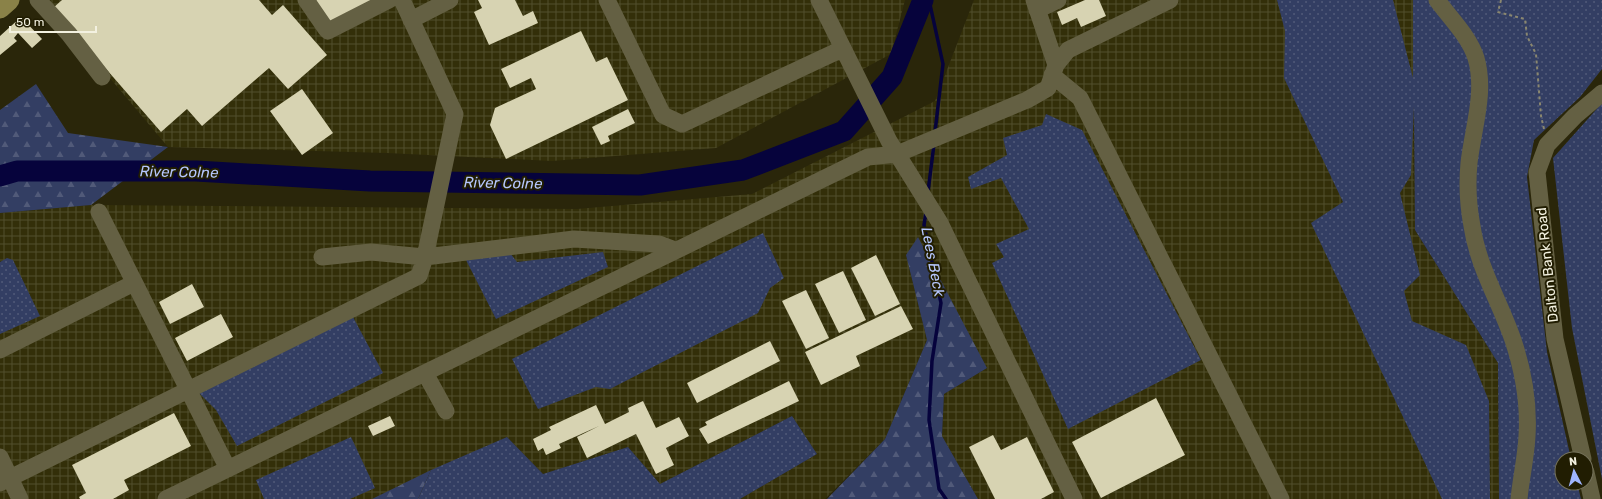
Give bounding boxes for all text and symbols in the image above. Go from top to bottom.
scale bar [10,8,96,34]
text: 50 m [16,15,44,29]
water label: River Colne [140,162,219,182]
water label: River Colne [464,173,543,193]
street label: Dalton Bank Road [1533,207,1562,323]
water label: Lees Beck [917,226,949,299]
north arrow [1554,451,1594,491]
text: N [1568,455,1578,468]

